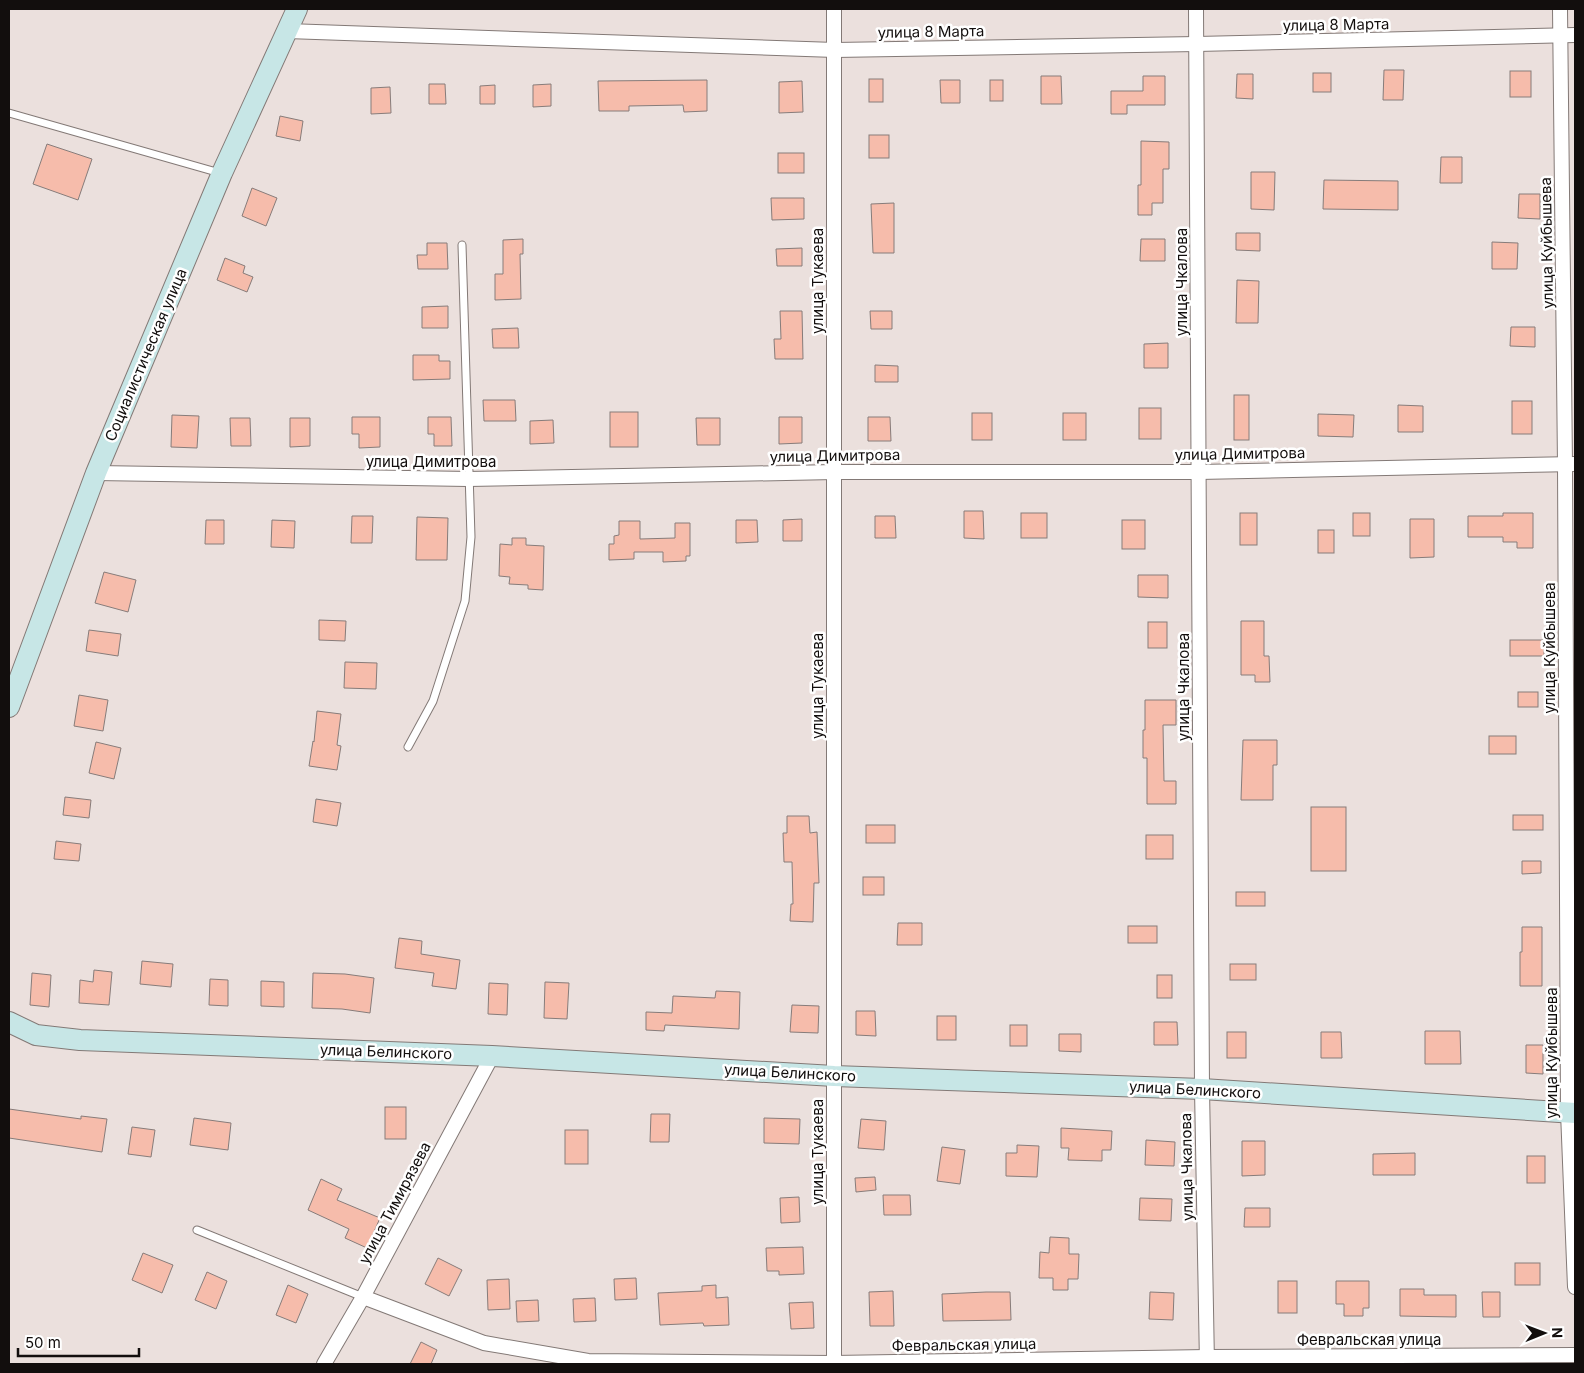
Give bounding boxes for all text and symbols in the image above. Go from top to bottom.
street label: улица 8 Марта [1282,14,1390,35]
street label: улица 8 Марта [877,21,985,42]
street label: улица Куйбышева [1536,177,1557,309]
street label: улица Тукаева [808,228,827,334]
street label: улица Чкалова [1172,228,1191,336]
street label: Социалистическая улица [100,265,191,444]
street label: улица Димитрова [1174,443,1306,464]
street label: улица Димитрова [769,445,901,466]
street label: улица Димитрова [366,452,496,471]
street label: улица Куйбышева [1540,582,1559,714]
street label: улица Тукаева [808,633,827,739]
street label: улица Чкалова [1174,633,1193,741]
street label: улица Куйбышева [1542,987,1561,1119]
street label: улица Белинского [320,1040,452,1063]
street label: улица Белинского [723,1060,857,1085]
street label: улица Белинского [1128,1077,1262,1102]
street label: улица Тукаева [808,1099,827,1205]
street label: улица Чкалова [1176,1113,1197,1221]
street label: улица Тимирязева [354,1138,435,1267]
north arrow [1519,1308,1569,1358]
scale bar [18,1326,139,1358]
text: N [1549,1327,1566,1338]
street label: Февральская улица [1297,1330,1441,1349]
text: 50 m [25,1333,61,1352]
street label: Февральская улица [891,1334,1036,1355]

